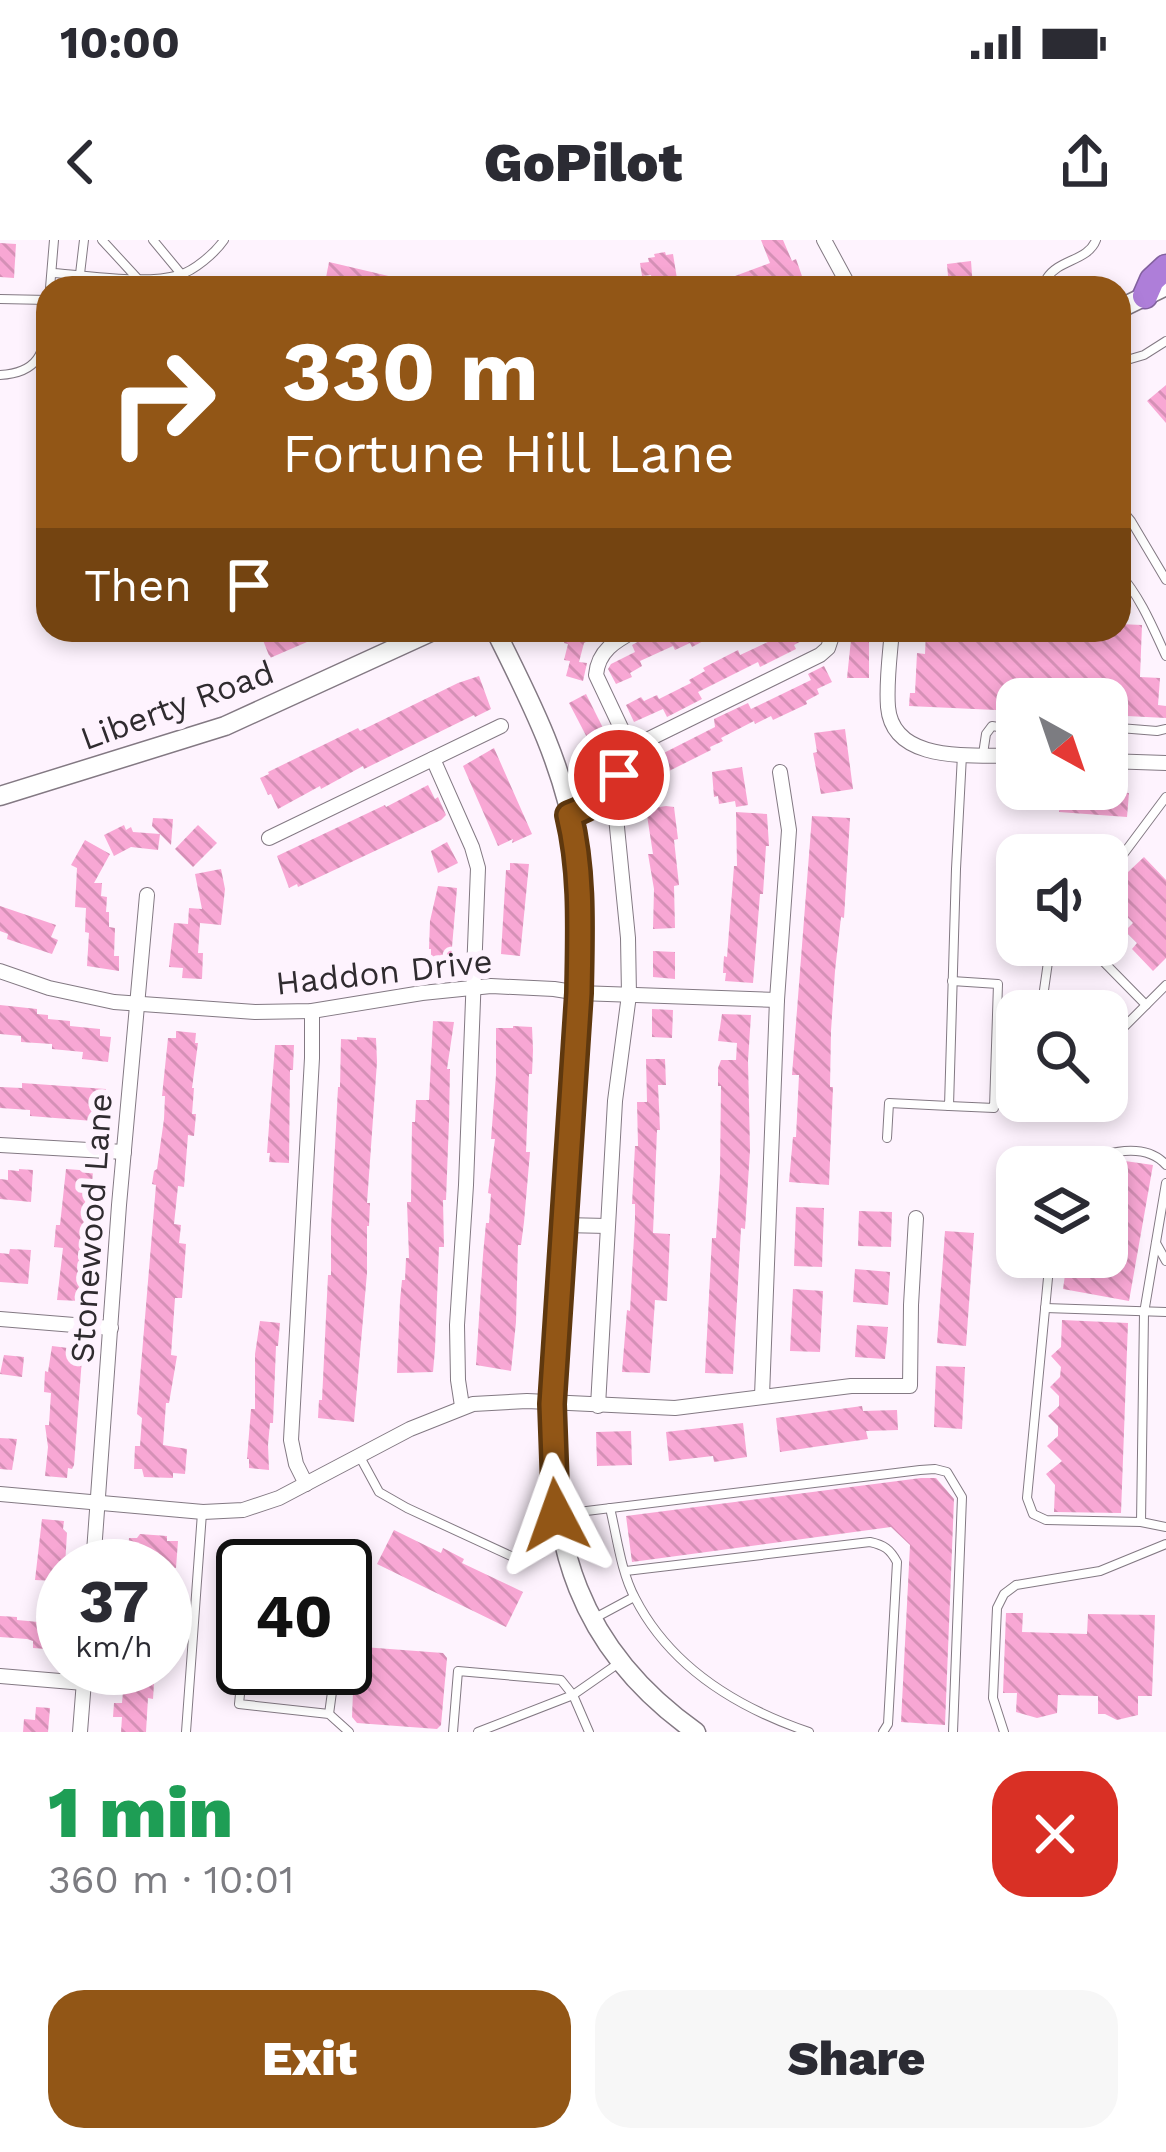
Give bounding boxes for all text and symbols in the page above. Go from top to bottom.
text: 10:00 [60,16,180,69]
icon: back [48,129,114,195]
icon: share [1052,129,1118,195]
text: GoPilot [484,131,682,194]
text: 330 m [282,322,539,420]
icon: right [84,324,240,480]
text: Fortune Hill Lane [282,422,735,485]
icon: arrive [216,552,282,618]
text: Then [84,559,192,612]
street label: Liberty Road [75,652,279,758]
north arrow [996,678,1128,810]
map controls [996,678,1128,1278]
pin [568,724,670,826]
icon: arrive [586,742,652,808]
button: sound [996,834,1128,966]
street label: Haddon Drive [274,941,494,1003]
button: search [996,990,1128,1122]
street label: Stonewood Lane [62,1092,120,1364]
button: layers [996,1146,1128,1278]
position arrow [493,1452,619,1578]
speed limit sign: 40 [216,1539,372,1695]
text: 37 [79,1566,149,1637]
text: km/h [75,1629,153,1664]
text: 1 min [48,1770,233,1854]
button: close [992,1771,1118,1897]
text: 360 m · 10:01 [48,1857,294,1902]
button: Exit [48,1990,571,2128]
button: Share [595,1990,1118,2128]

